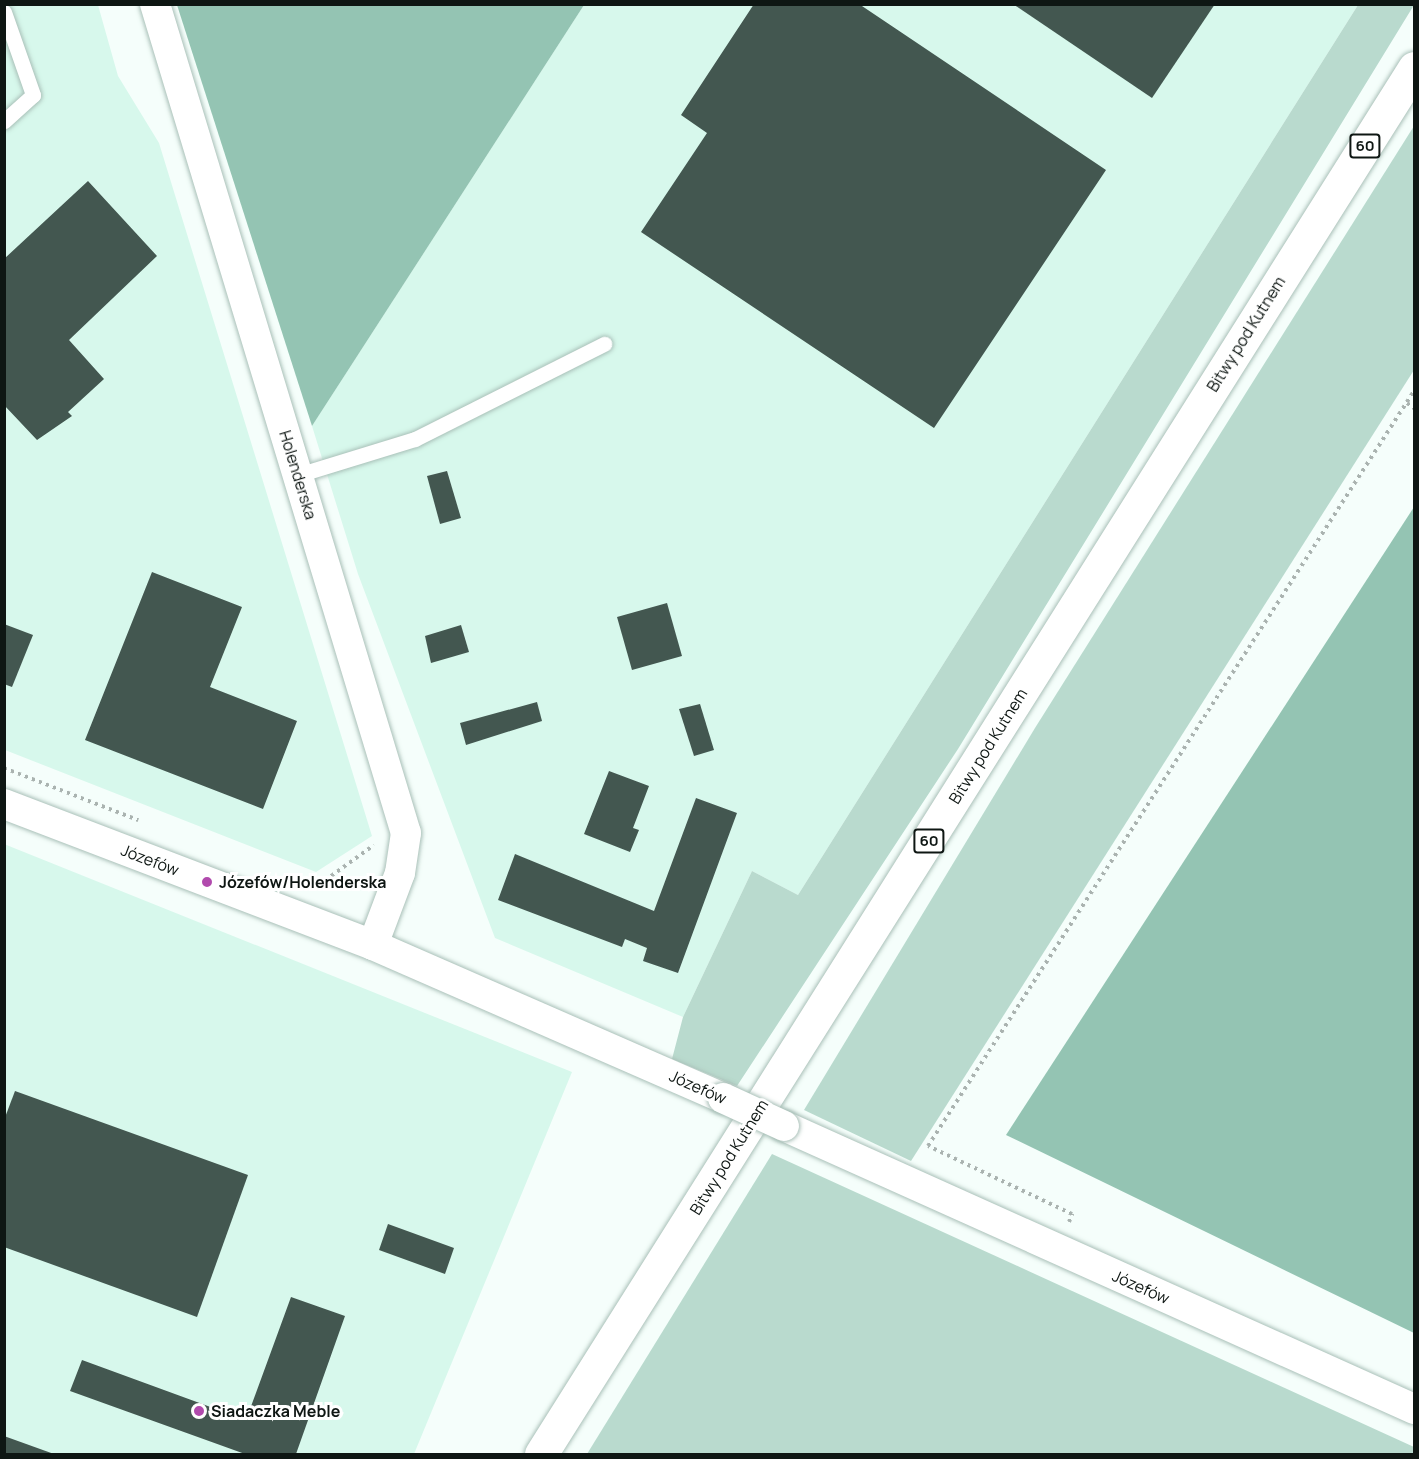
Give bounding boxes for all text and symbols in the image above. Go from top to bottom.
road number: 60 [1348,134,1382,158]
street label: Bitwy pod Kutnem [1203,273,1289,395]
street label: Holenderska [275,428,321,522]
street label: Bitwy pod Kutnem [945,685,1031,807]
road number: 60 [912,829,946,853]
street label: Józefów [118,840,182,880]
place label: Józefów/Holenderska [219,872,386,892]
marker: Józefów/Holenderska [200,875,214,889]
street label: Józefów [666,1066,730,1108]
street label: Bitwy pod Kutnem [686,1096,772,1218]
street label: Józefów [1109,1266,1173,1308]
place label: Siadaczka Meble [211,1401,340,1421]
marker: Siadaczka Meble [192,1404,206,1418]

